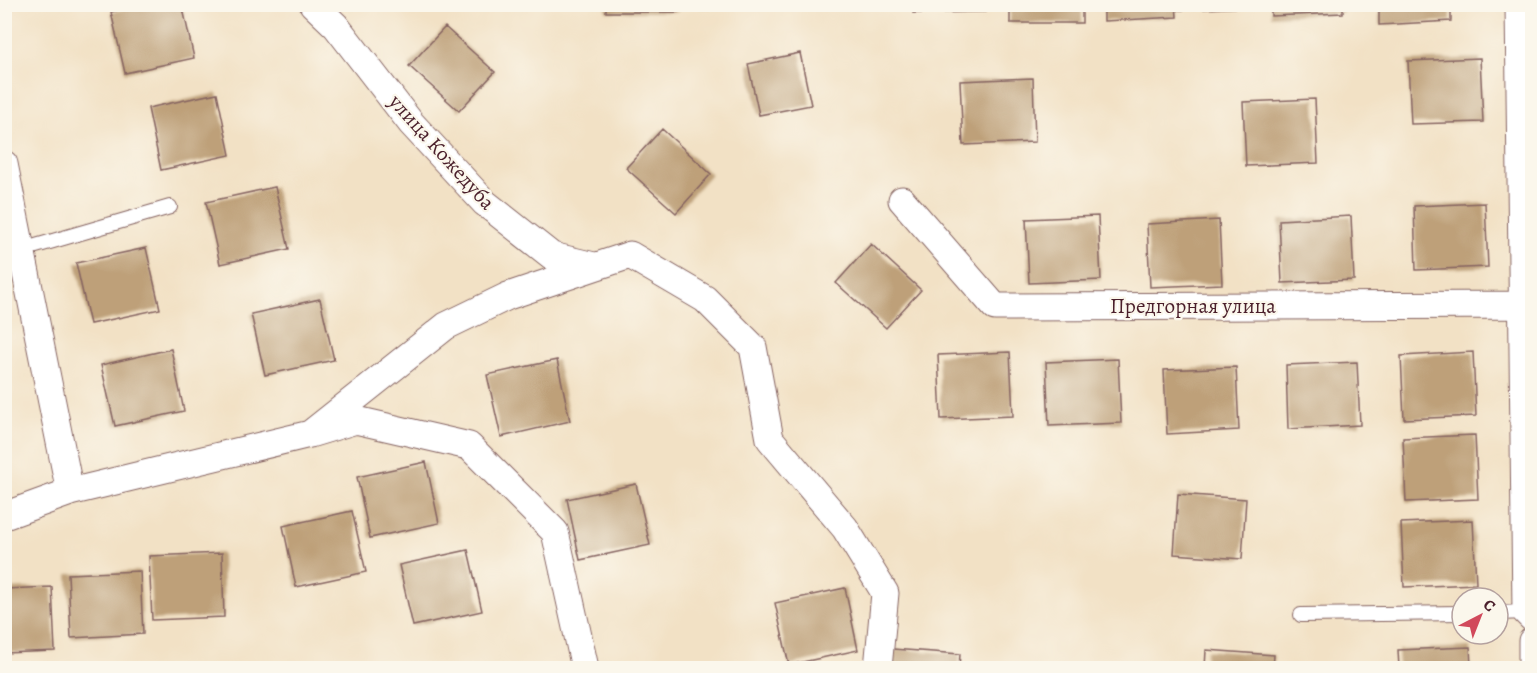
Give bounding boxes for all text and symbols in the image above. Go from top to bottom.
street label: улица Кожедуба [382,88,502,216]
street label: Предгорная улица [1110,292,1276,320]
north arrow [1450,586,1510,646]
text: С [1478,594,1500,617]

